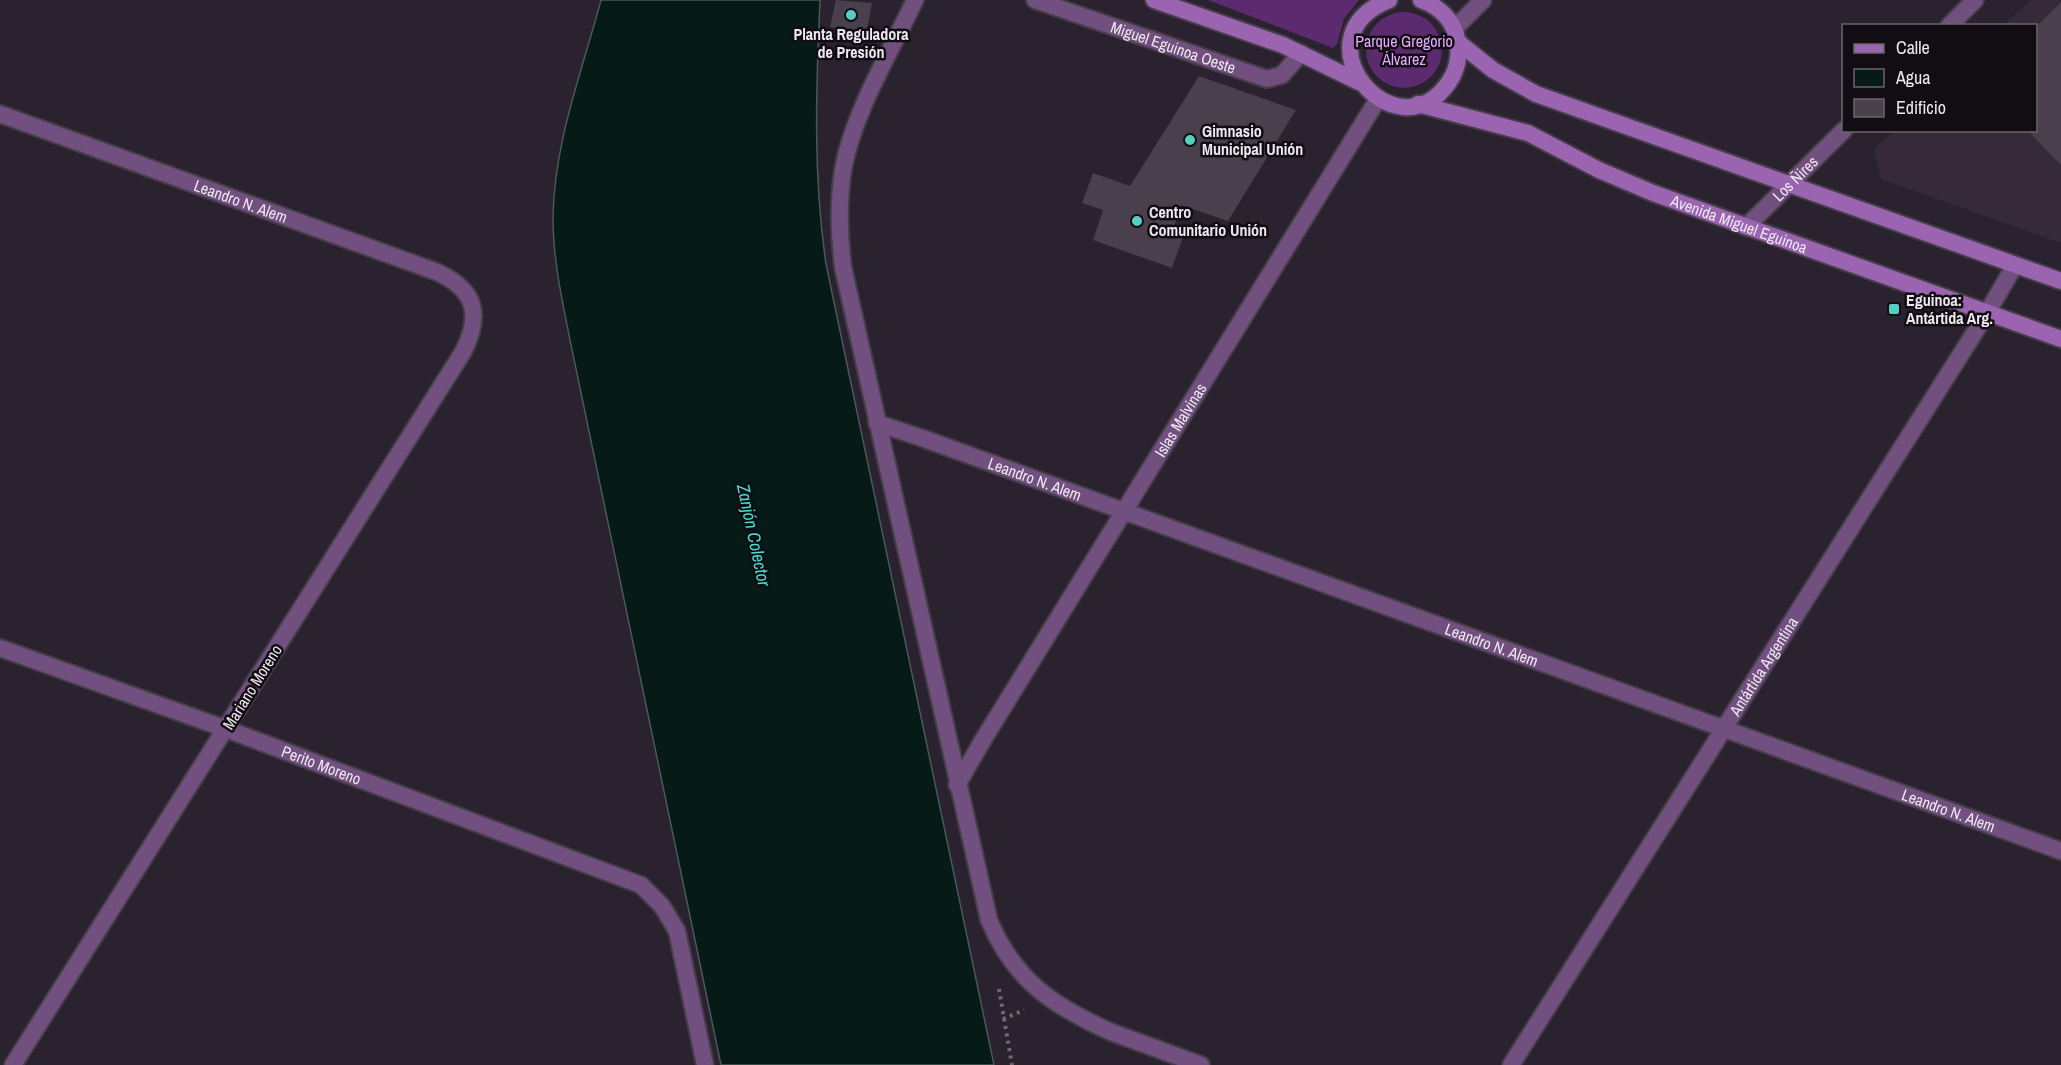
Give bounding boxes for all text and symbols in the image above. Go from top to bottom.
marker: Planta Reguladora de Presión [844,8,858,22]
street label: Miguel Eguinoa Oeste [1108,16,1239,79]
place label: Planta Reguladora de Presión [793,23,909,63]
legend [1842,24,2037,132]
park label: Parque Gregorio Álvarez [1355,30,1453,70]
text: Calle [1896,35,1930,60]
text: Agua [1895,65,1930,90]
text: Edificio [1896,95,1946,120]
place label: Gimnasio Municipal Unión [1202,120,1303,160]
marker: Gimnasio Municipal Unión [1183,133,1197,147]
street label: Los Ñires [1767,151,1823,206]
street label: Leandro N. Alem [191,174,290,228]
street label: Avenida Miguel Eguinoa [1667,189,1811,259]
place label: Centro Comunitario Unión [1149,201,1267,241]
marker: Centro Comunitario Unión [1130,214,1144,228]
place label: Eguinoa: Antártida Arg. [1906,289,1993,329]
marker: Eguinoa: Antártida Arg. [1887,302,1901,316]
street label: Islas Malvinas [1149,379,1211,461]
street label: Leandro N. Alem [985,452,1085,506]
water label: Zanjón Colector [731,480,777,590]
street label: Antártida Argentina [1723,612,1803,721]
street label: Leandro N. Alem [1442,618,1541,672]
street label: Mariano Moreno [217,640,287,734]
street label: Perito Moreno [279,740,364,790]
street label: Leandro N. Alem [1899,783,1998,837]

